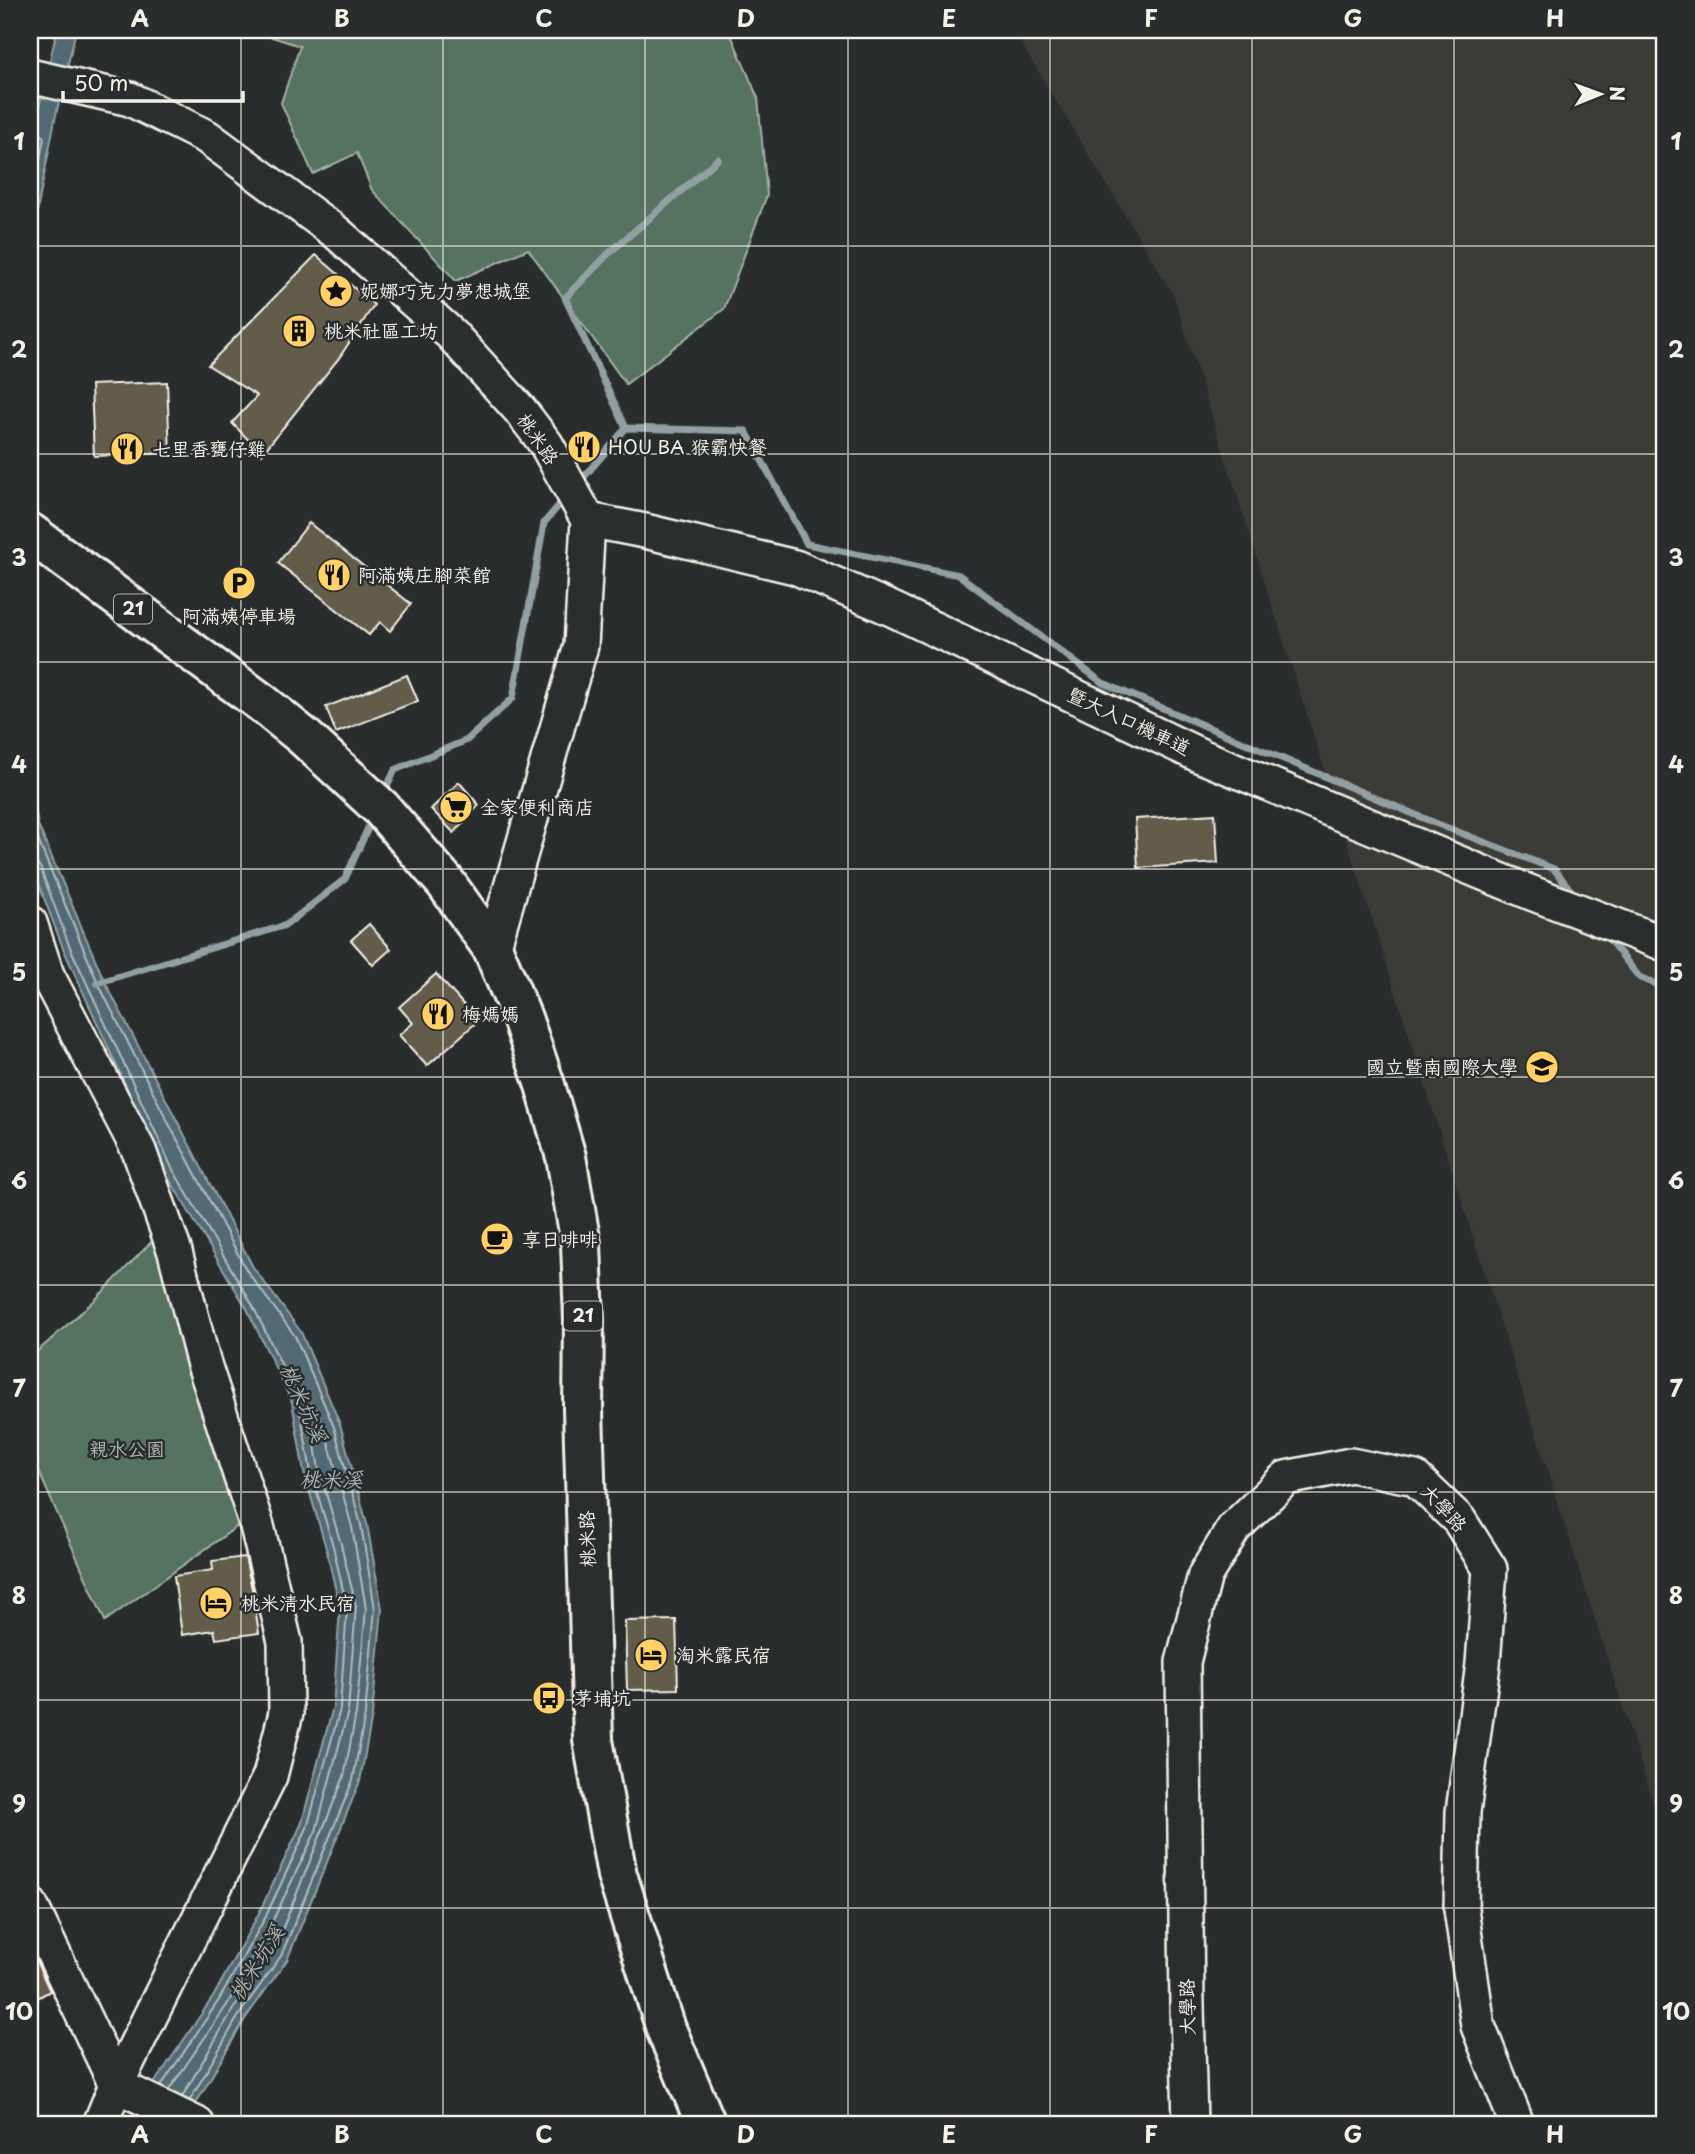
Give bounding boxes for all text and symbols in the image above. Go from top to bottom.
text: A [131,0,149,35]
text: B [334,0,350,35]
text: C [535,0,553,35]
text: D [737,0,755,35]
text: E [942,0,956,35]
text: F [1144,0,1158,35]
text: G [1344,0,1362,35]
text: H [1546,0,1564,35]
scale bar [63,60,243,104]
north arrow [1566,60,1636,130]
text: 50 m [74,66,128,98]
text: N [1604,86,1632,101]
text: 1 [14,123,25,158]
text: 1 [1671,123,1682,158]
place icon: 妮娜巧克力夢想城堡 [317,272,355,310]
place label: 妮娜巧克力夢想城堡 [360,276,531,304]
building icon: 桃米社區工坊 [280,312,318,350]
place label: 桃米社區工坊 [324,316,438,344]
text: 2 [11,331,27,366]
text: 2 [1668,331,1684,366]
street label: 桃米路 [511,407,566,470]
restaurant icon: HOU BA 猴霸快餐 [565,428,603,466]
restaurant icon: 七里香甕仔雞 [108,430,146,468]
place label: HOU BA 猴霸快餐 [608,432,767,460]
place label: 七里香甕仔雞 [152,434,266,462]
text: 3 [11,539,27,574]
text: 3 [1668,539,1684,574]
restaurant icon: 阿滿姨庄腳菜館 [315,556,353,594]
place label: 阿滿姨庄腳菜館 [358,560,491,588]
parking icon: 阿滿姨停車場 [220,564,258,602]
road number: 21 [114,594,152,624]
place label: 阿滿姨停車場 [182,601,296,629]
street label: 暨大入口機車道 [1063,679,1196,761]
text: 4 [11,746,27,781]
text: 4 [1668,746,1684,781]
supermarket icon: 全家便利商店 [437,788,475,826]
place label: 全家便利商店 [480,792,594,820]
text: 5 [12,954,26,989]
text: 5 [1669,954,1683,989]
restaurant icon: 梅媽媽 [419,995,457,1033]
place label: 梅媽媽 [462,999,519,1027]
school or university icon: 國立暨南國際大學 [1523,1048,1561,1086]
place label: 國立暨南國際大學 [1366,1052,1518,1080]
text: 6 [11,1162,27,1197]
text: 6 [1668,1162,1684,1197]
cafe icon: 享日啡啡 [478,1220,516,1258]
place label: 享日啡啡 [522,1224,598,1252]
road number: 21 [564,1302,602,1330]
water label: 桃米坑溪 [273,1357,337,1448]
text: 7 [12,1370,26,1405]
text: 7 [1669,1370,1683,1405]
park label: 親水公園 [89,1434,165,1462]
water label: 桃米溪 [300,1462,363,1494]
street label: 大學路 [1415,1477,1474,1538]
street label: 桃米路 [571,1510,601,1568]
text: 8 [12,1577,26,1612]
text: 8 [1669,1577,1683,1612]
hotel icon: 桃米清水民宿 [197,1584,235,1622]
place label: 桃米清水民宿 [241,1588,355,1616]
hotel icon: 淘米露民宿 [632,1636,670,1674]
place label: 淘米露民宿 [676,1640,771,1668]
bus stop icon: 茅埔坑 [530,1679,568,1717]
place label: 茅埔坑 [574,1683,631,1711]
text: 9 [12,1785,26,1820]
text: 9 [1669,1785,1683,1820]
water label: 桃米坑溪 [219,1917,292,2006]
street label: 大學路 [1172,1978,1200,2036]
text: 10 [5,1993,33,2028]
text: 10 [1662,1993,1690,2028]
text: A [131,2116,149,2151]
text: B [334,2116,350,2151]
text: C [535,2116,553,2151]
text: D [737,2116,755,2151]
text: E [942,2116,956,2151]
text: F [1144,2116,1158,2151]
text: G [1344,2116,1362,2151]
text: H [1546,2116,1564,2151]

